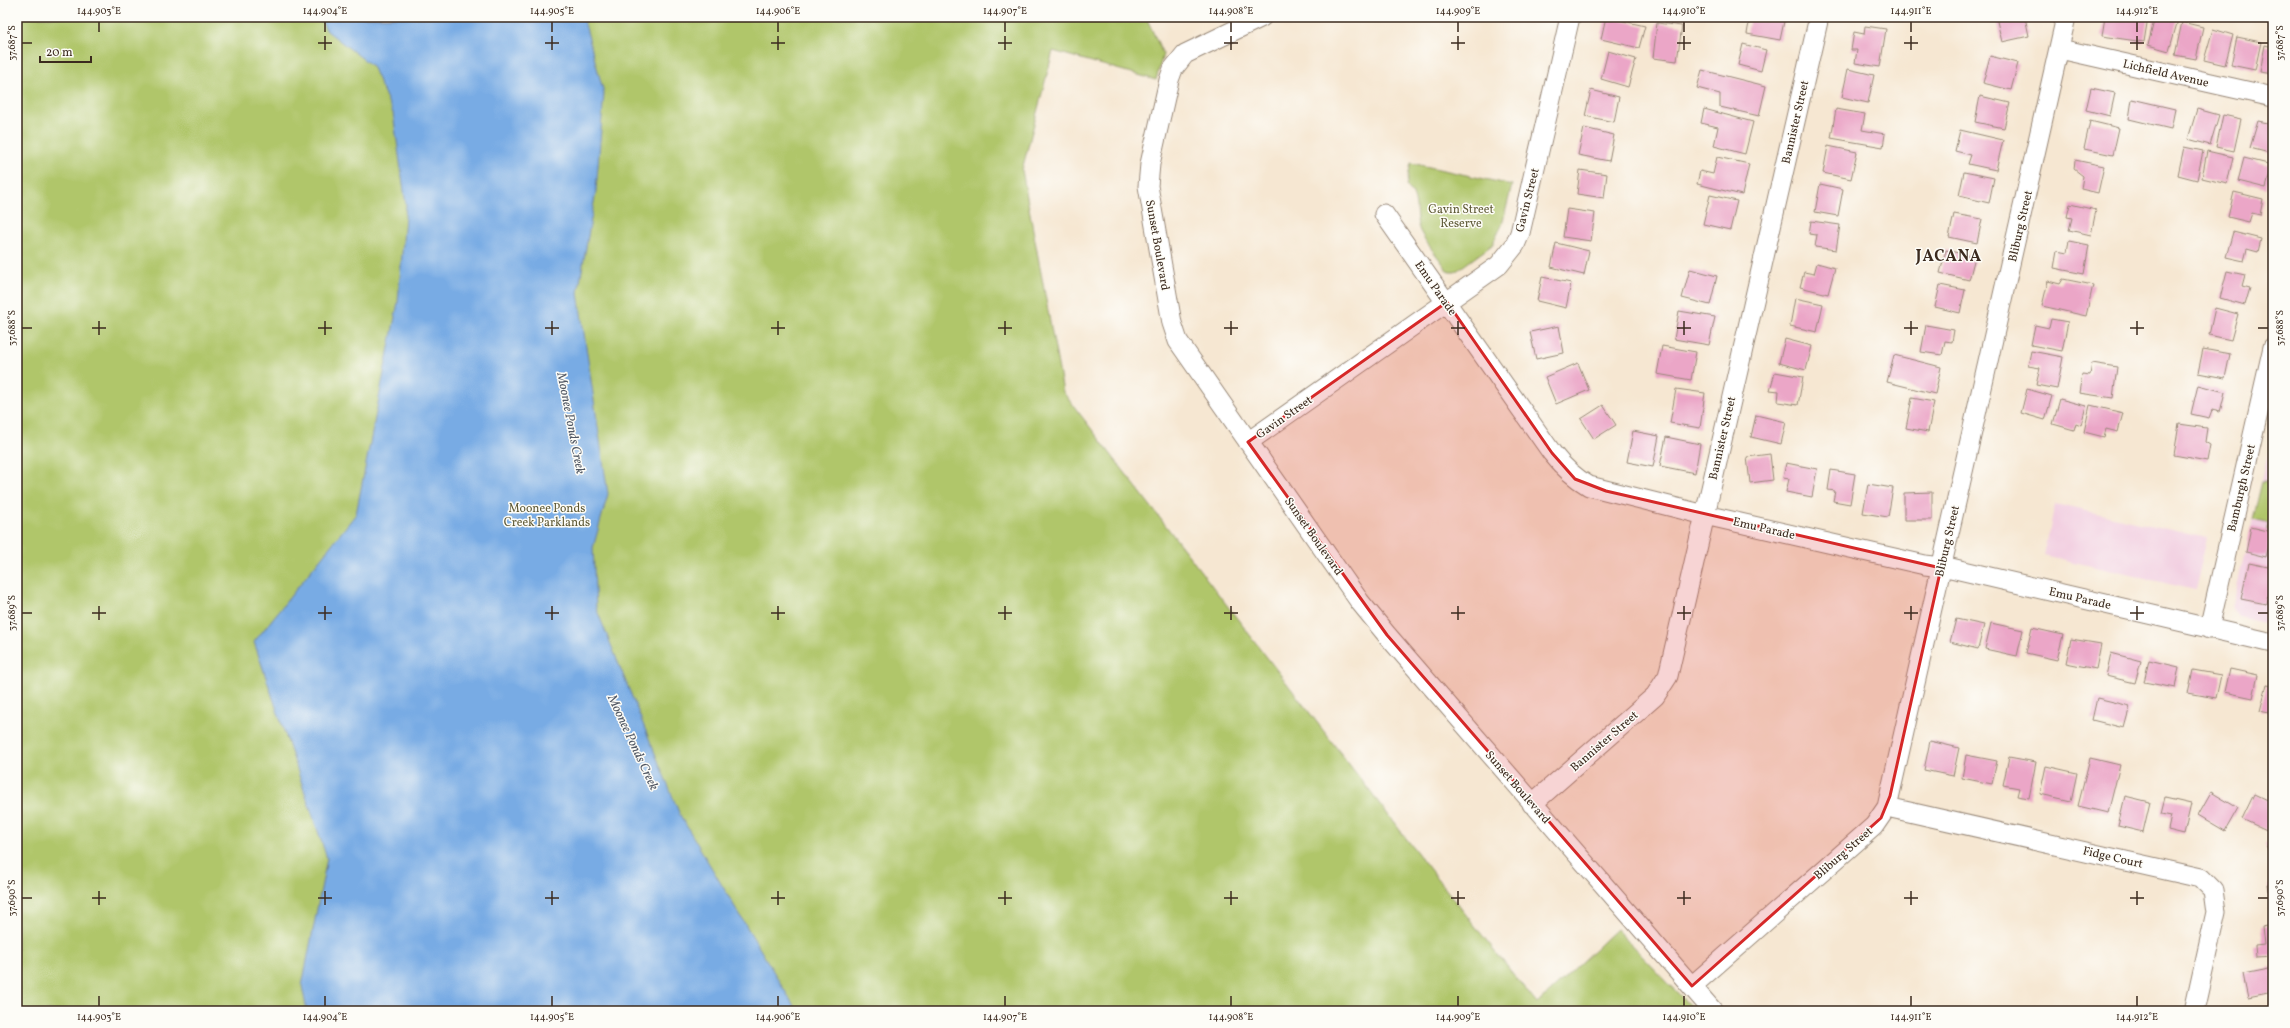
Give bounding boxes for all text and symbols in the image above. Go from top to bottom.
text: 144.903°E [77,4,121,18]
text: 144.904°E [303,4,347,18]
text: 144.905°E [530,4,574,18]
text: 144.906°E [756,4,800,18]
text: 144.907°E [983,4,1027,18]
text: 144.908°E [1209,4,1253,18]
text: 144.909°E [1436,4,1480,18]
text: 144.910°E [1663,4,1705,18]
text: 144.911°E [1891,4,1931,18]
text: 144.912°E [2116,4,2158,18]
text: 37.687°S [5,25,19,61]
text: 37.687°S [2273,25,2287,61]
scale bar [40,38,91,64]
text: 20 m [46,45,73,61]
street label: Lichfield Avenue [2121,56,2211,92]
street label: Bannister Street [1779,79,1813,166]
street label: Gavin Street [1512,167,1544,234]
street label: Bliburg Street [2005,189,2037,264]
street label: Sunset Boulevard [1141,199,1173,292]
park label: Gavin Street Reserve [1428,202,1494,232]
district label: JACANA [1915,246,1982,268]
street label: Emu Parade [1410,258,1460,319]
text: 37.688°S [5,310,19,346]
text: 37.688°S [2273,310,2287,346]
water label: Moonee Ponds Creek [551,370,589,476]
street label: Gavin Street [1253,393,1316,443]
street label: Bannister Street [1706,395,1740,482]
street label: Bamburgh Street [2224,443,2260,534]
street label: Sunset Boulevard [1280,494,1346,579]
park label: Moonee Ponds Creek Parklands [504,501,590,531]
street label: Bliburg Street [1932,504,1964,579]
street label: Emu Parade [1731,514,1797,544]
street label: Emu Parade [2047,584,2113,614]
text: 37.689°S [5,595,19,631]
text: 37.689°S [2273,595,2287,631]
water label: Moonee Ponds Creek [602,691,662,793]
street label: Bannister Street [1567,708,1642,776]
street label: Sunset Boulevard [1481,748,1554,828]
street label: Bliburg Street [1811,824,1876,884]
street label: Fidge Court [2081,843,2144,873]
text: 37.690°S [5,880,19,916]
text: 37.690°S [2273,880,2287,916]
text: 144.903°E [77,1010,121,1024]
text: 144.904°E [303,1010,347,1024]
text: 144.905°E [530,1010,574,1024]
text: 144.906°E [756,1010,800,1024]
text: 144.907°E [983,1010,1027,1024]
text: 144.908°E [1209,1010,1253,1024]
text: 144.909°E [1436,1010,1480,1024]
text: 144.910°E [1663,1010,1705,1024]
text: 144.911°E [1891,1010,1931,1024]
text: 144.912°E [2116,1010,2158,1024]

